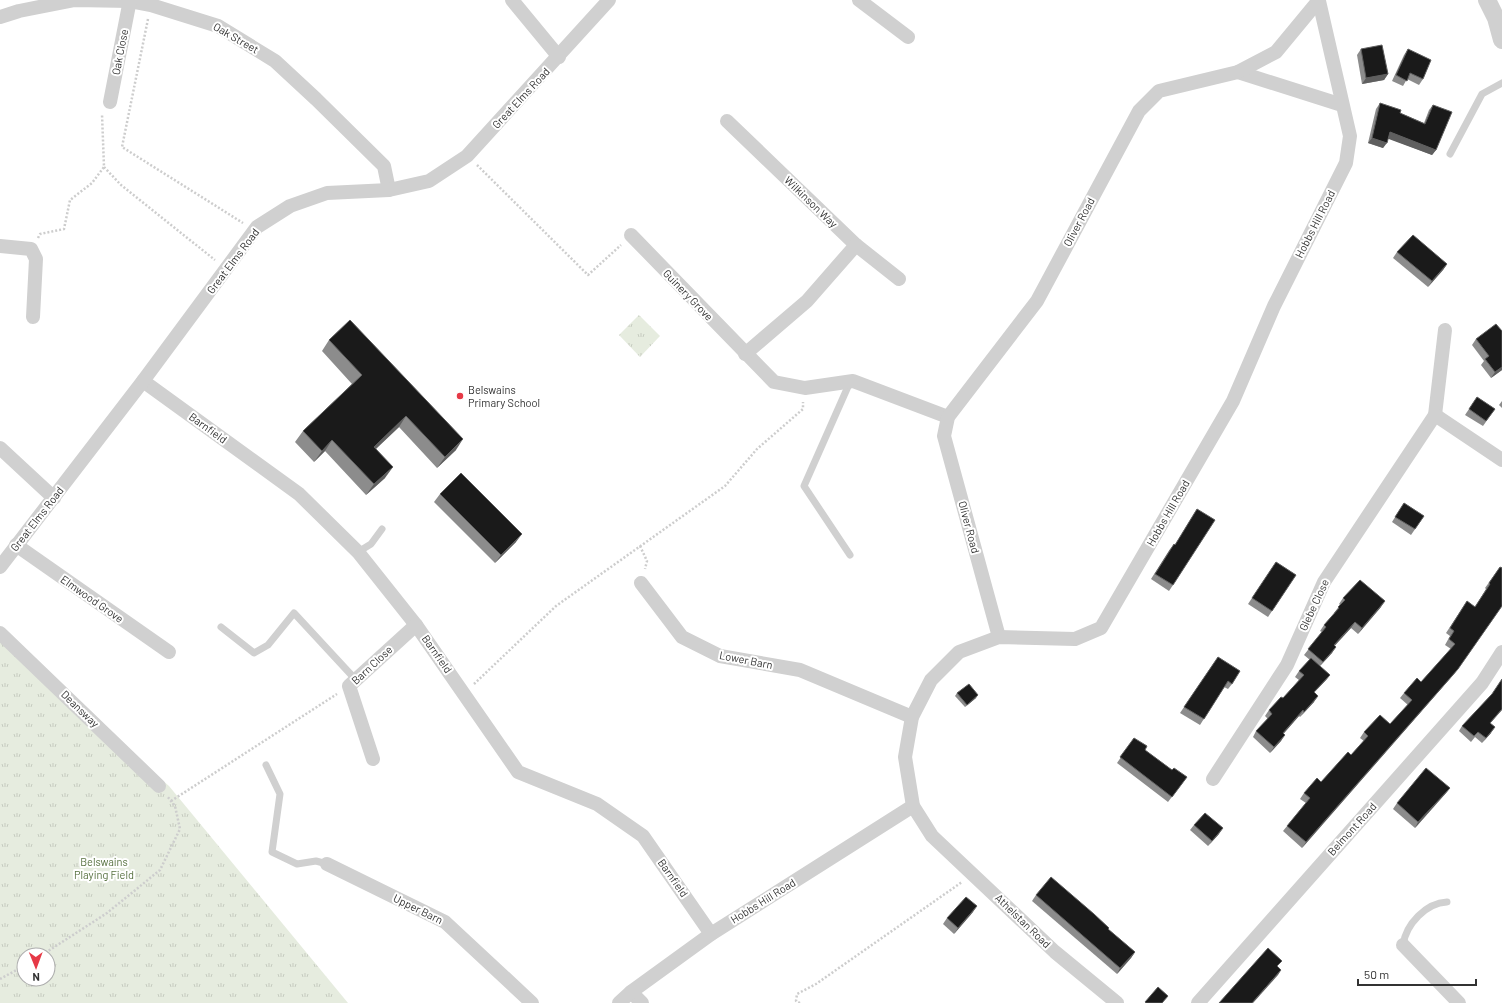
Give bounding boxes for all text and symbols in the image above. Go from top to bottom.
street label: Oak Street [211,19,261,56]
street label: Oak Close [109,28,130,76]
street label: Great Elms Road [489,65,552,131]
street label: Wilkinson Way [782,173,840,230]
street label: Hobbs Hill Road [1292,188,1337,260]
street label: Oliver Road [1060,195,1097,248]
street label: Great Elms Road [204,225,261,296]
street label: Guinery Grove [661,266,716,323]
place label: Belswains Primary School [468,383,540,409]
marker: Belswains Primary School [455,391,465,401]
street label: Barnfield [187,410,230,446]
street label: Hobbs Hill Road [1143,477,1192,548]
street label: Great Elms Road [7,484,66,554]
street label: Oliver Road [956,499,983,554]
street label: Elmwood Grove [58,572,126,625]
street label: Glebe Close [1296,577,1331,633]
street label: Barnfield [420,632,455,675]
street label: Barn Close [349,642,395,687]
street label: Lower Barn [718,648,774,671]
street label: Deansway [59,687,102,730]
street label: Belmont Road [1324,800,1379,858]
park label: Belswains Playing Field [74,855,134,881]
street label: Barnfield [656,856,691,899]
street label: Hobbs Hill Road [728,875,798,926]
street label: Upper Barn [391,891,445,926]
street label: Athelstan Road [993,891,1054,950]
north arrow [16,947,56,987]
scale bar [1358,961,1476,987]
text: 50 m [1364,967,1389,981]
text: N [32,971,40,984]

